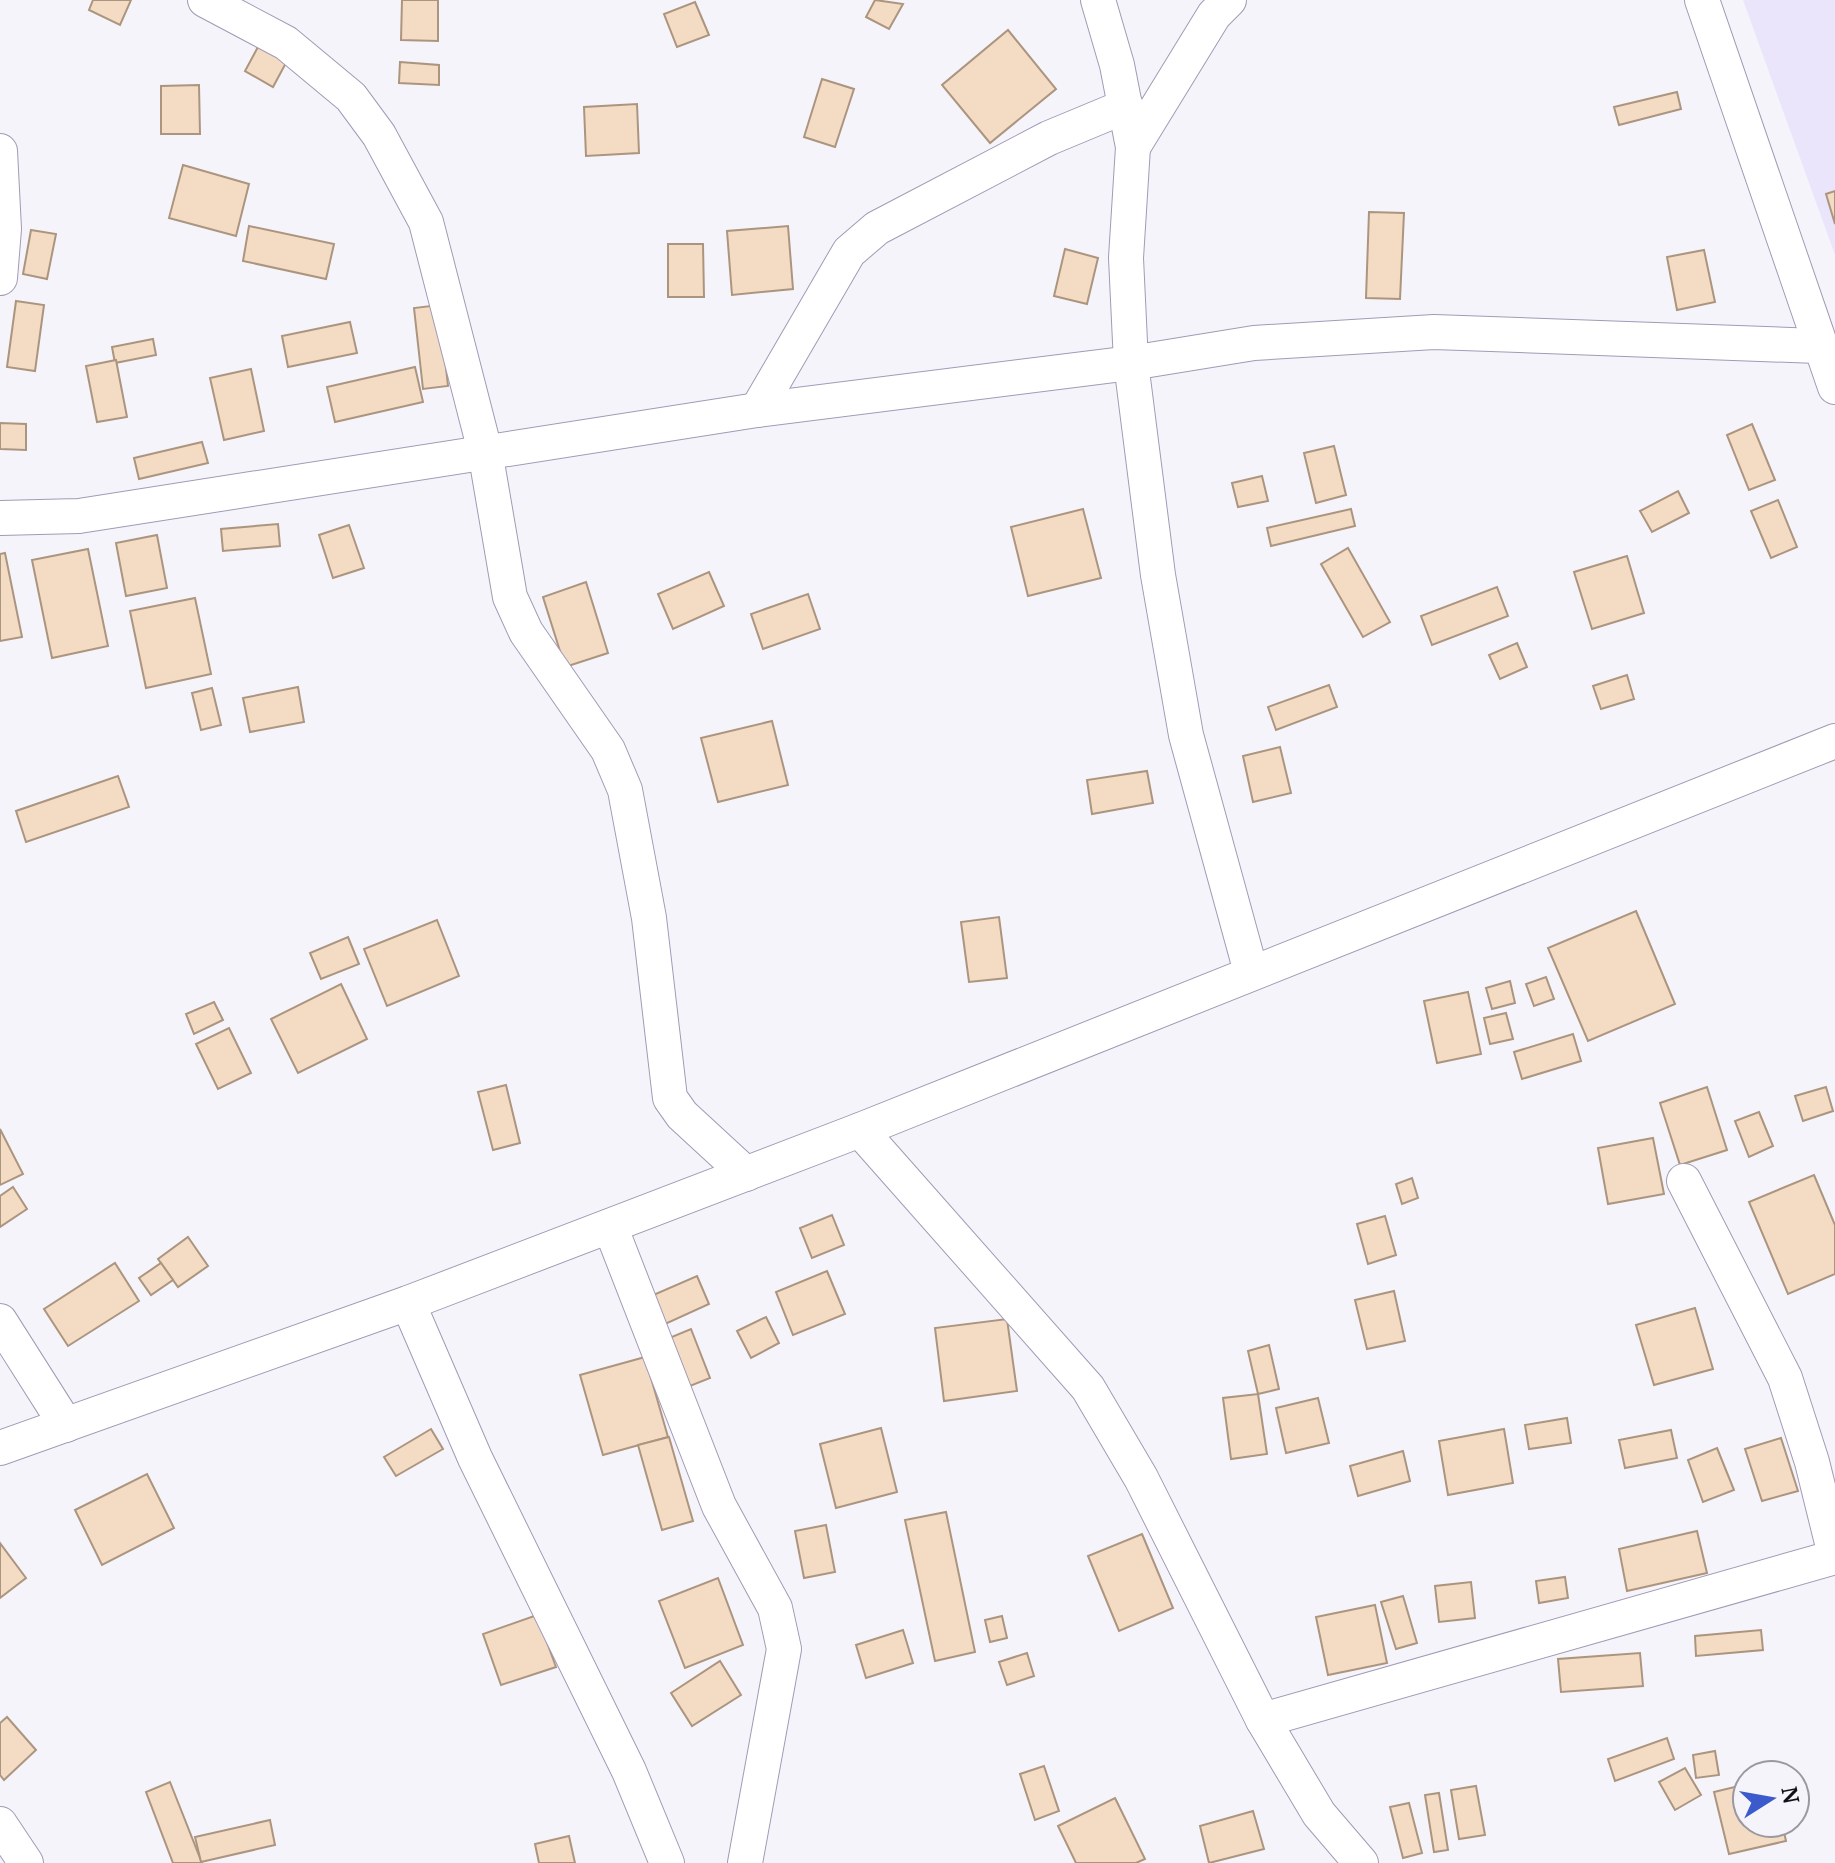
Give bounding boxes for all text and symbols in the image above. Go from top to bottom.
north arrow [1731,1759,1811,1839]
text: N [1775,1784,1807,1806]

